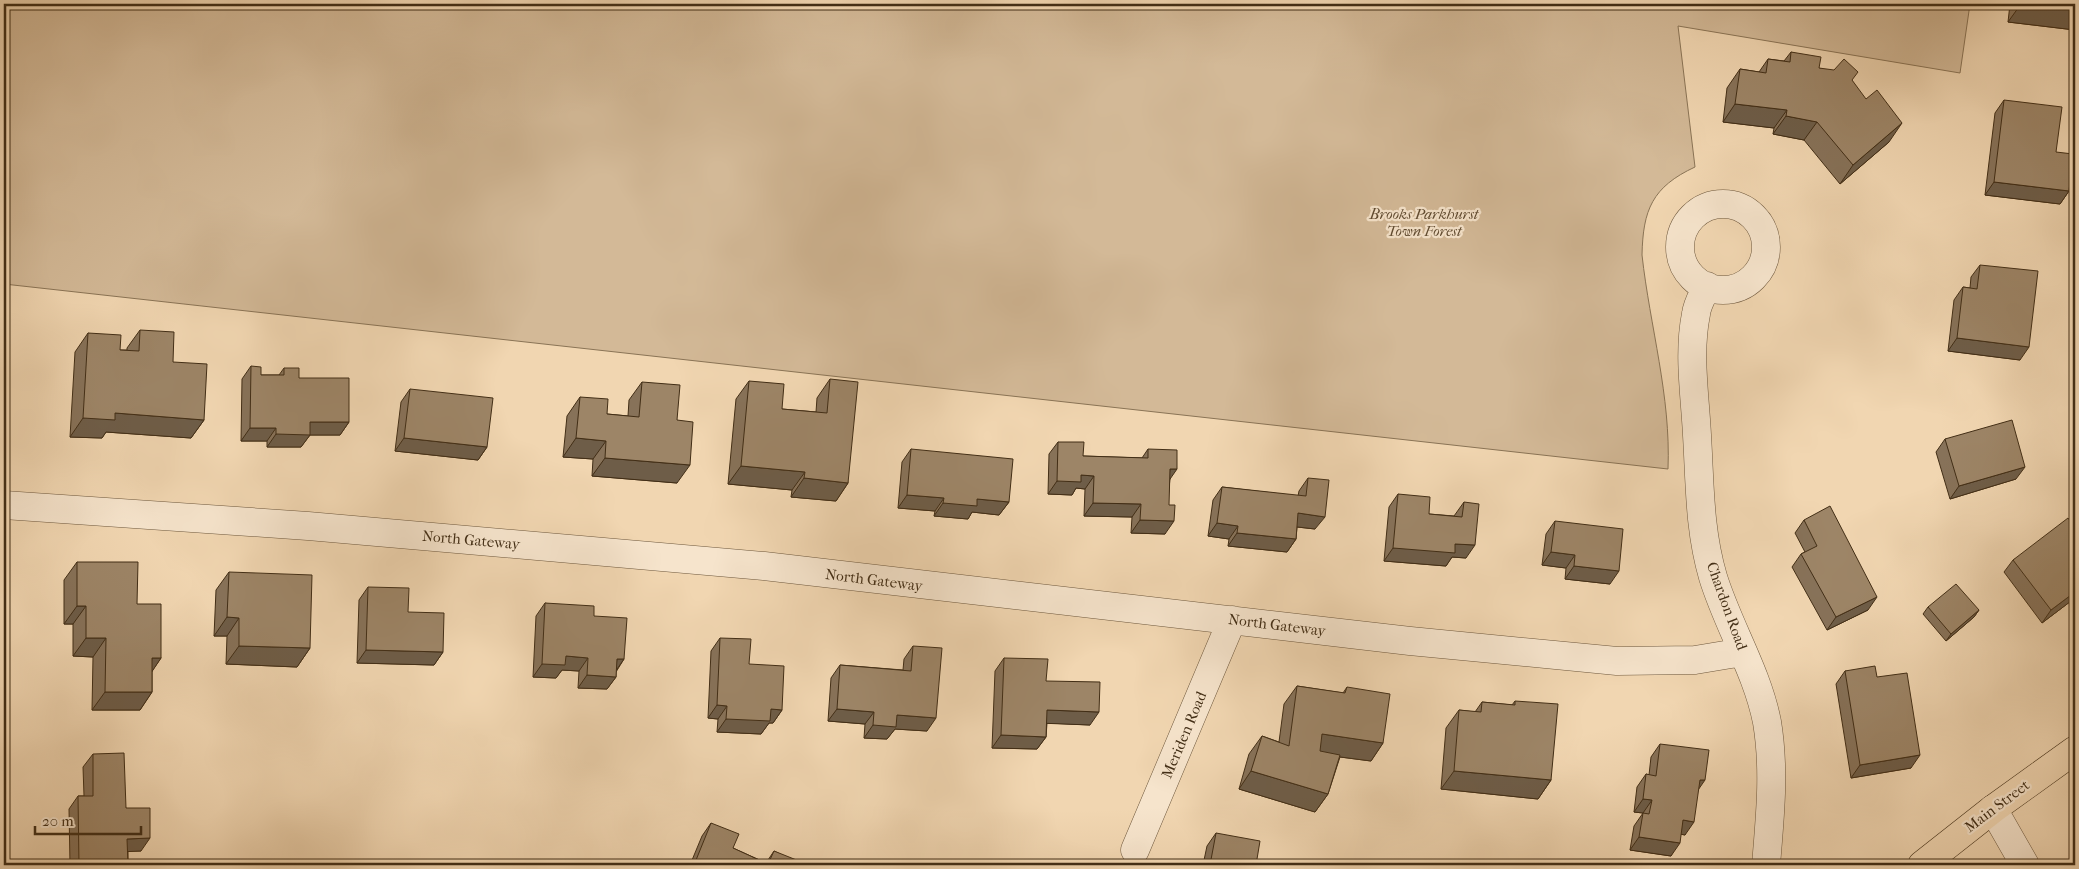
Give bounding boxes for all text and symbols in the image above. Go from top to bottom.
park label: Brooks Parkhurst Town Forest [1369,205,1480,240]
street label: North Gateway [421,527,522,553]
street label: Chardon Road [1703,559,1752,653]
street label: North Gateway [824,565,925,595]
street label: North Gateway [1227,610,1328,640]
street label: Meriden Road [1158,688,1211,781]
street label: Main Street [1961,775,2034,836]
scale bar [35,804,141,836]
text: 20 m [42,812,74,830]

